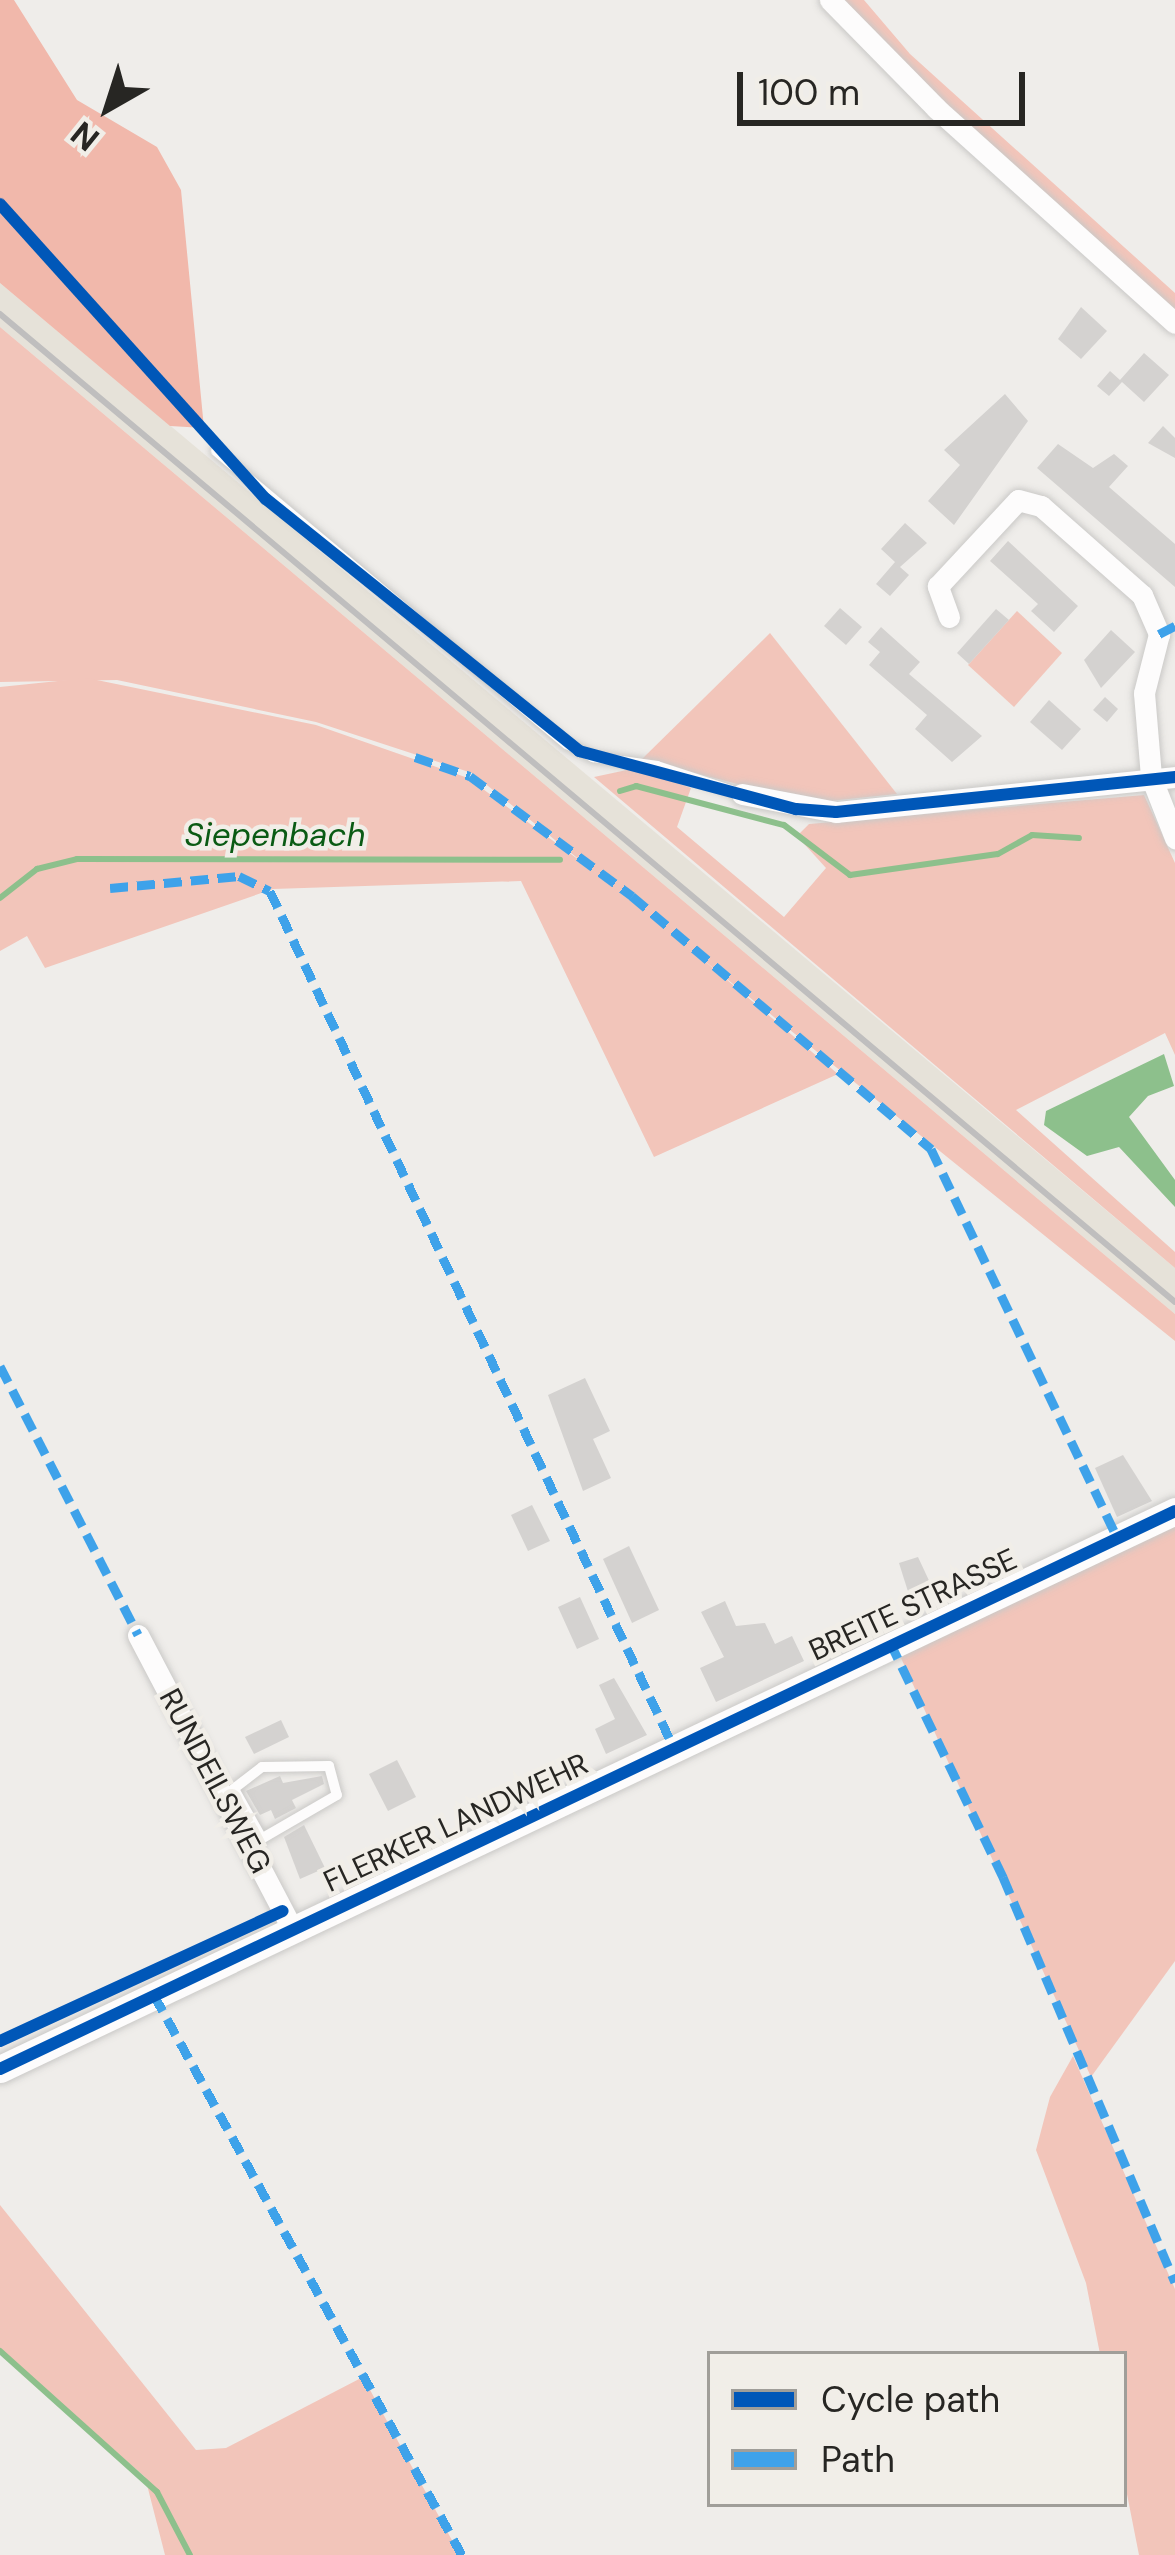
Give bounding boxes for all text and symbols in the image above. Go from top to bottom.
north arrow [48,48,168,168]
scale bar [743,48,1031,122]
text: 100 m [758,69,860,116]
text: N [62,112,108,161]
water label: Siepenbach [185,815,365,855]
street label: BREITE STRASSE [804,1541,1022,1669]
street label: RUNDEILSWEG [151,1683,279,1879]
street label: FLERKER LANDWEHR [318,1746,594,1900]
legend [707,2351,1127,2507]
text: Cycle path [821,2376,1000,2423]
text: Path [821,2436,895,2483]

